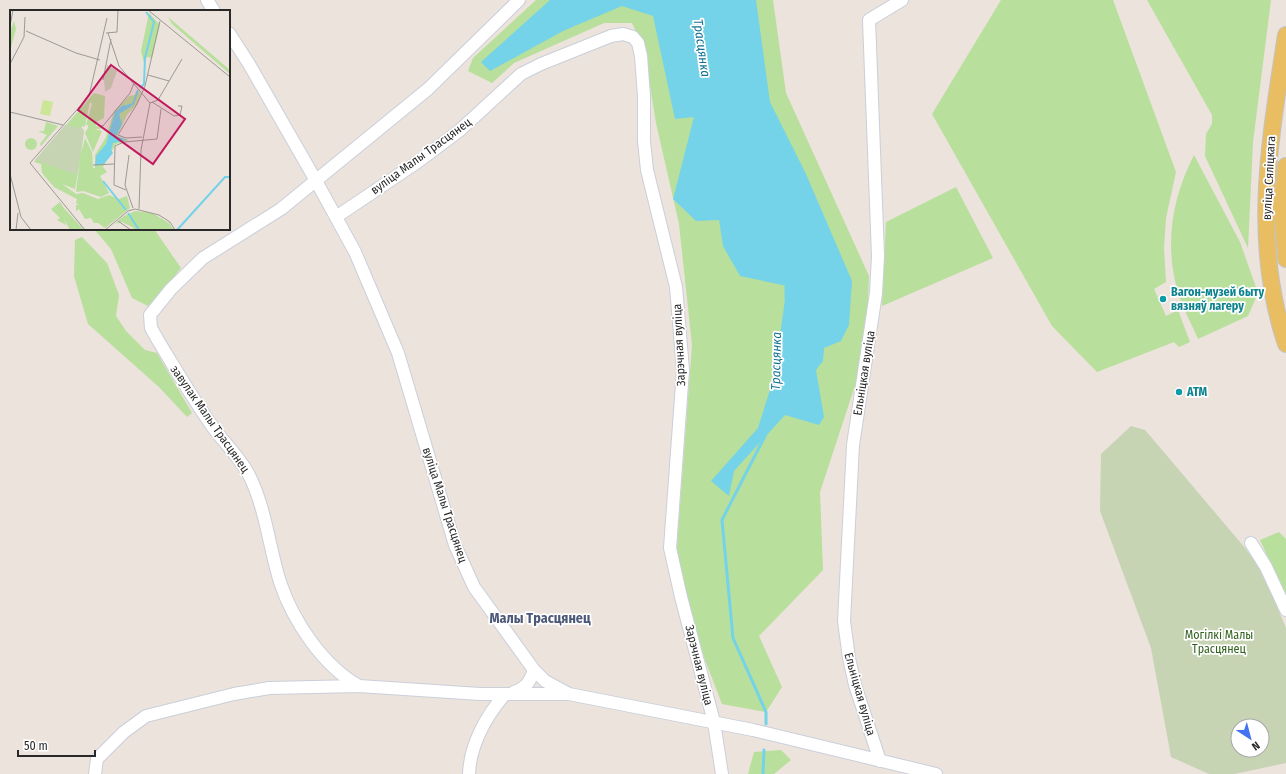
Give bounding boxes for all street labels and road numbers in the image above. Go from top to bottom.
street label: вуліца Малы Трасцянец [368,115,474,197]
street label: вуліца Сяліцкага [1260,136,1278,220]
street label: Зарэчная вуліца [670,303,688,387]
street label: Ельніцкая вуліца [850,329,878,416]
street label: завулак Малы Трасцянец [168,363,253,476]
street label: вуліца Малы Трасцянец [420,446,470,565]
street label: Зарэчная вуліца [682,623,716,707]
street label: Ельніцкая вуліца [841,651,879,737]

